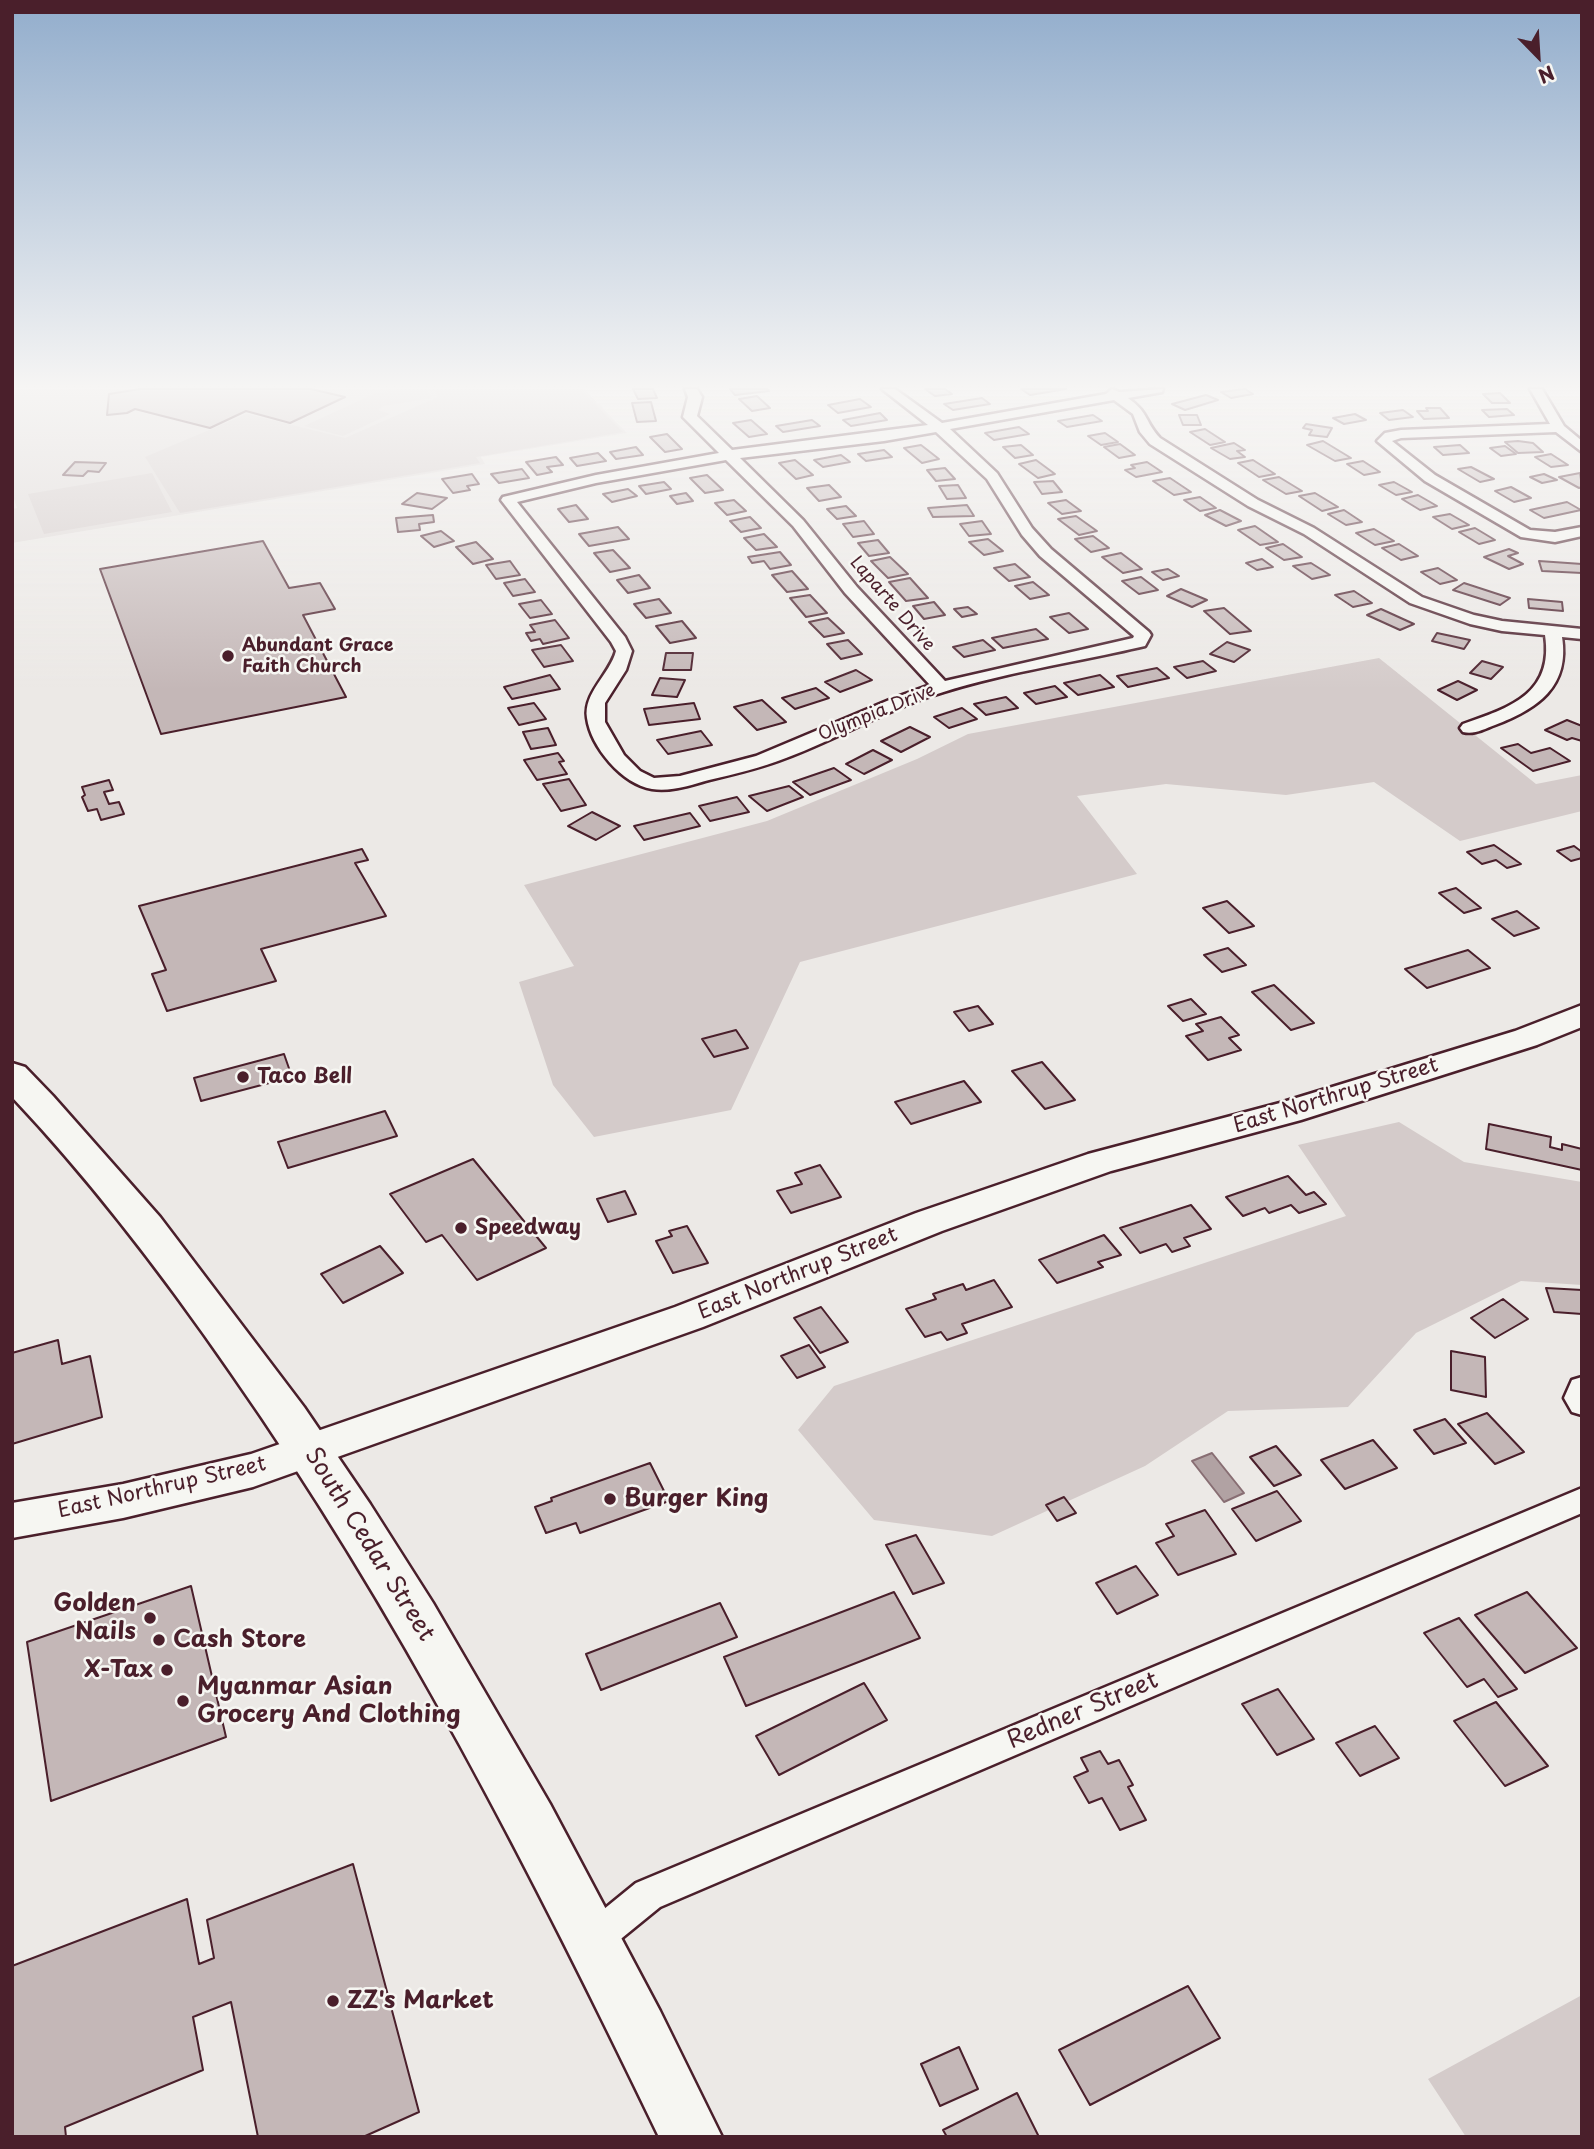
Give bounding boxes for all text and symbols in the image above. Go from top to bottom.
north arrow [1503,21,1573,91]
text: N [1534,59,1559,91]
street label: Laparte Drive [845,552,939,656]
place label: Abundant Grace Faith Church [242,635,394,678]
marker: Abundant Grace Faith Church [220,648,236,664]
street label: Olympia Drive [815,680,939,746]
street label: East Northrup Street [1231,1053,1441,1139]
place label: Taco Bell [257,1064,352,1090]
marker: Taco Bell [235,1069,251,1085]
place label: Speedway [475,1215,581,1241]
marker: Speedway [453,1220,469,1236]
street label: East Northrup Street [695,1222,901,1326]
street label: South Cedar Street [298,1443,440,1647]
street label: East Northrup Street [55,1452,269,1524]
place label: Burger King [624,1485,768,1513]
marker: Burger King [602,1491,618,1507]
place label: Golden Nails [53,1590,136,1646]
marker: Golden Nails [142,1610,158,1626]
place label: Cash Store [173,1626,306,1654]
marker: Cash Store [151,1632,167,1648]
place label: X-Tax [84,1656,153,1684]
marker: X-Tax [159,1662,175,1678]
street label: Redner Street [1003,1666,1163,1756]
place label: Myanmar Asian Grocery And Clothing [197,1673,461,1729]
marker: Myanmar Asian Grocery And Clothing [175,1693,191,1709]
place label: ZZ's Market [347,1987,494,2015]
marker: ZZ's Market [325,1993,341,2009]

